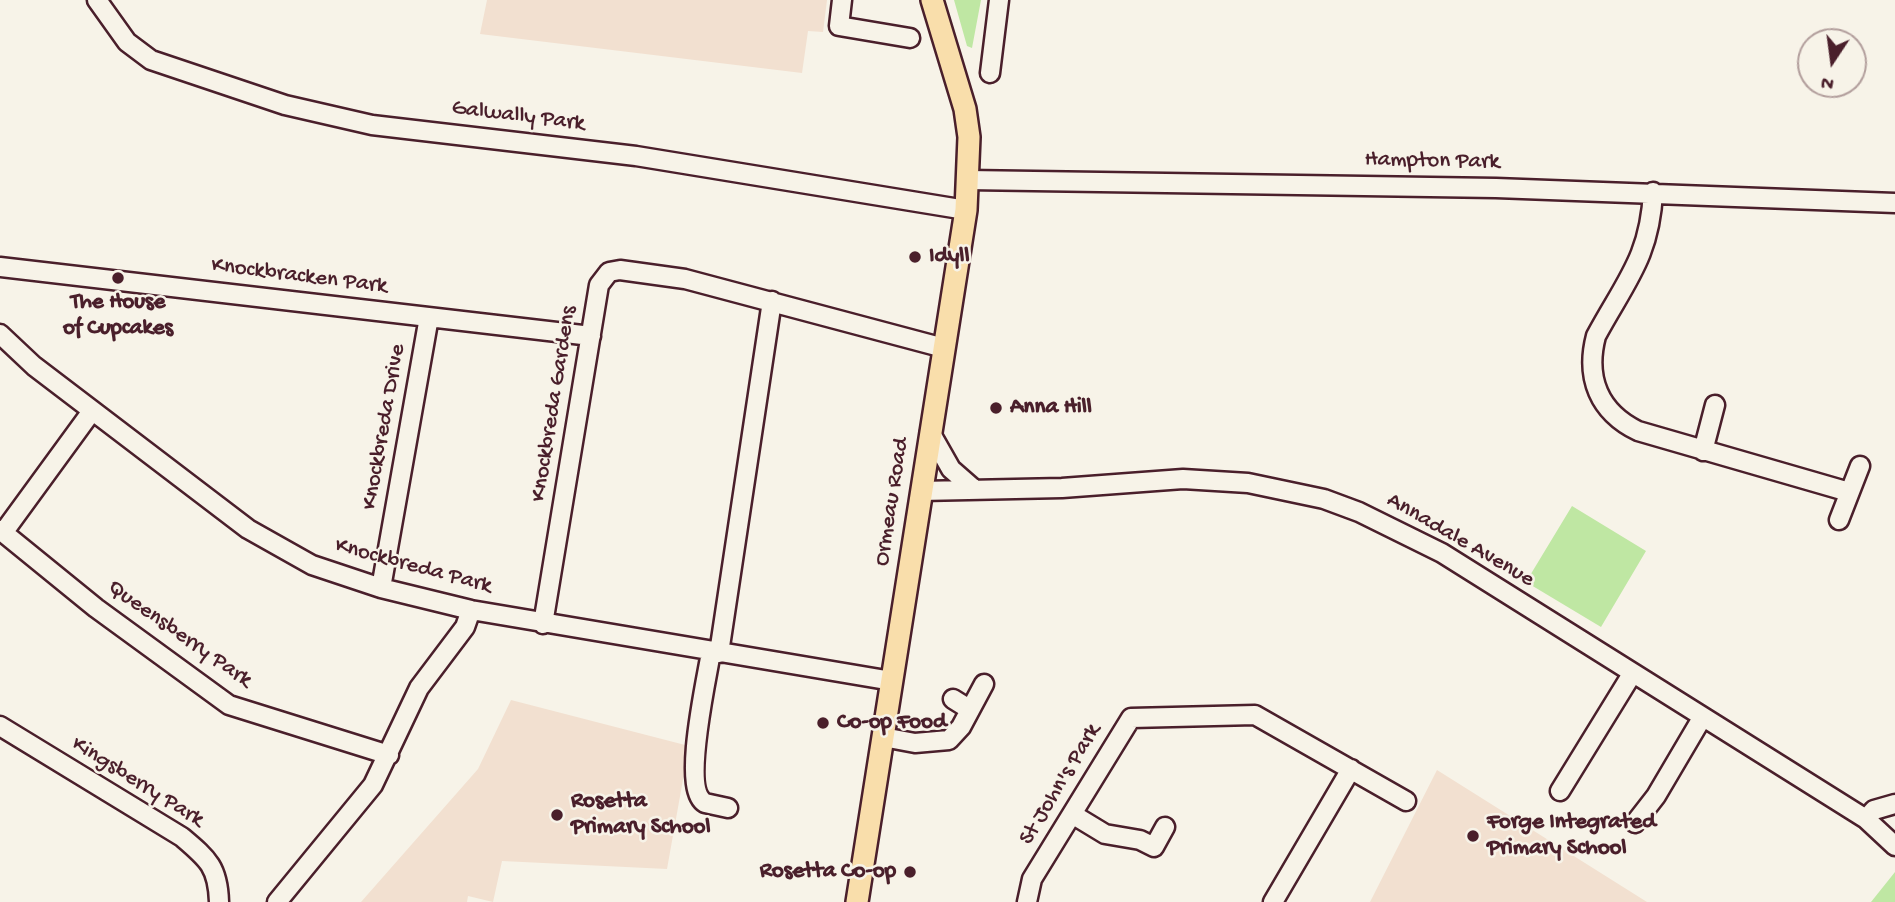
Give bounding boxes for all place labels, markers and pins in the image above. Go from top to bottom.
place label: Idyll [929,243,969,271]
marker: Idyll [907,249,923,265]
marker: The House of Cupcakes [110,270,126,286]
place label: The House of Cupcakes [63,289,173,343]
place label: Anna Hill [1010,394,1092,422]
marker: Anna Hill [988,400,1004,416]
place label: Co-op Food [837,709,946,737]
marker: Co-op Food [815,715,831,731]
place label: Rosetta Primary School [571,788,711,842]
marker: Rosetta Primary School [549,807,565,823]
place label: Forge Integrated Primary School [1487,809,1656,863]
marker: Forge Integrated Primary School [1465,828,1481,844]
place label: Rosetta Co-op [760,858,896,886]
marker: Rosetta Co-op [902,864,918,880]

